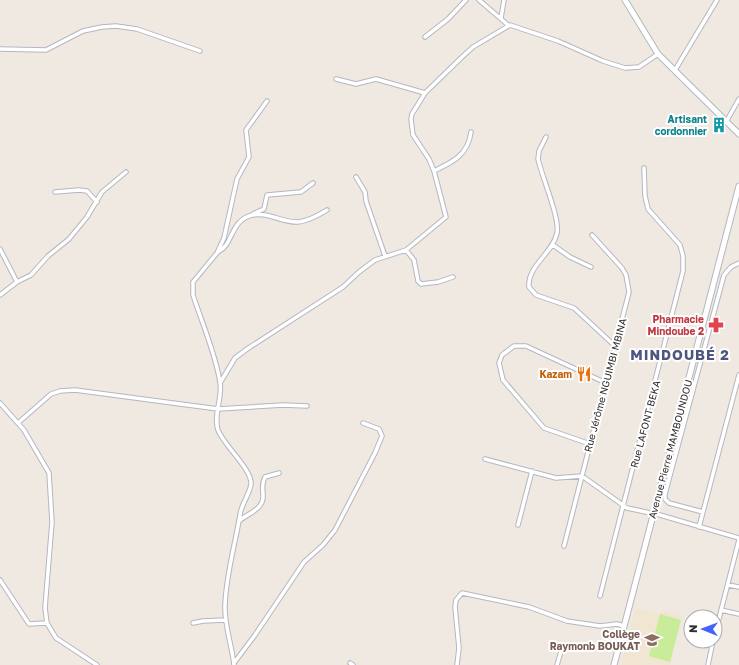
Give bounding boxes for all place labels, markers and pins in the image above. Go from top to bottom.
place label: Artisant cordonnier [655,113,707,137]
building icon: Artisant cordonnier [710,116,728,134]
place label: Pharmacie Mindoube 2 [648,313,704,337]
pharmacy icon: Pharmacie Mindoube 2 [707,316,725,334]
restaurant icon: Kazam [575,365,593,383]
place label: Kazam [539,368,572,380]
place label: Collège Raymonb BOUKAT [550,628,640,652]
school or university icon: Collège Raymonb BOUKAT [643,631,661,649]

